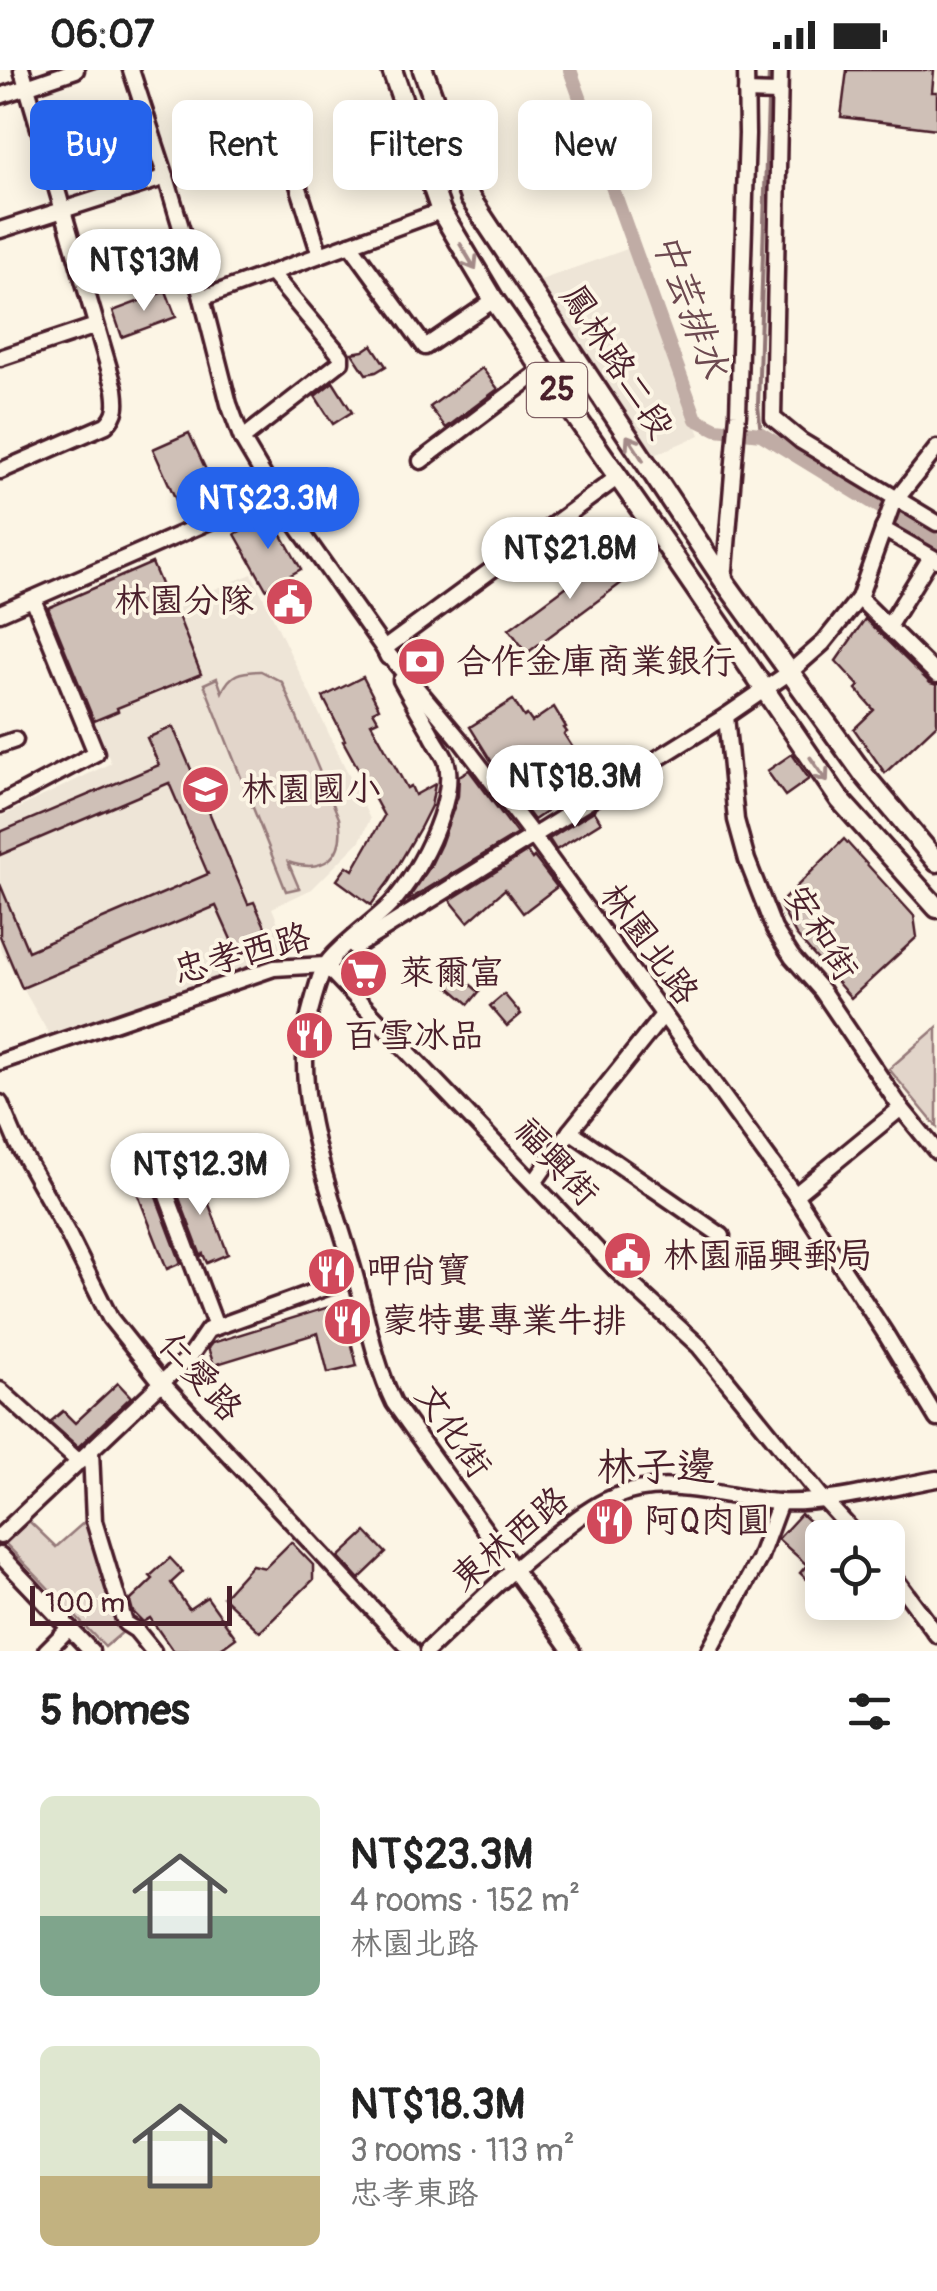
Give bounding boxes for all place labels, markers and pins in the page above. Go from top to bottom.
pin: NT$13M [63,229,225,314]
pin: NT$23.3M [165,467,371,552]
pin: NT$21.8M [467,517,673,602]
public building icon: 林園分隊 [263,575,315,627]
place label: 林園分隊 [114,579,254,623]
bank icon: 合作金庫商業銀行 [395,636,447,688]
place label: 合作金庫商業銀行 [456,640,736,684]
pin: NT$18.3M [472,745,678,830]
school or university icon: 林園國小 [180,764,232,816]
place label: 林園國小 [241,768,381,812]
supermarket icon: 萊爾富 [338,947,390,999]
place label: 萊爾富 [399,951,504,995]
restaurant icon: 百雪冰品 [283,1010,335,1062]
place label: 百雪冰品 [344,1014,484,1058]
pin: NT$12.3M [97,1133,303,1218]
public building icon: 林園福興郵局 [602,1230,654,1282]
place label: 林園福興郵局 [663,1234,873,1278]
restaurant icon: 呷尚寶 [305,1245,357,1297]
place label: 呷尚寶 [366,1249,471,1293]
restaurant icon: 蒙特婁專業牛排 [321,1295,373,1347]
place label: 蒙特婁專業牛排 [382,1299,627,1343]
restaurant icon: 阿Q肉圓 [583,1495,635,1547]
place label: 阿Q肉圓 [644,1499,770,1543]

